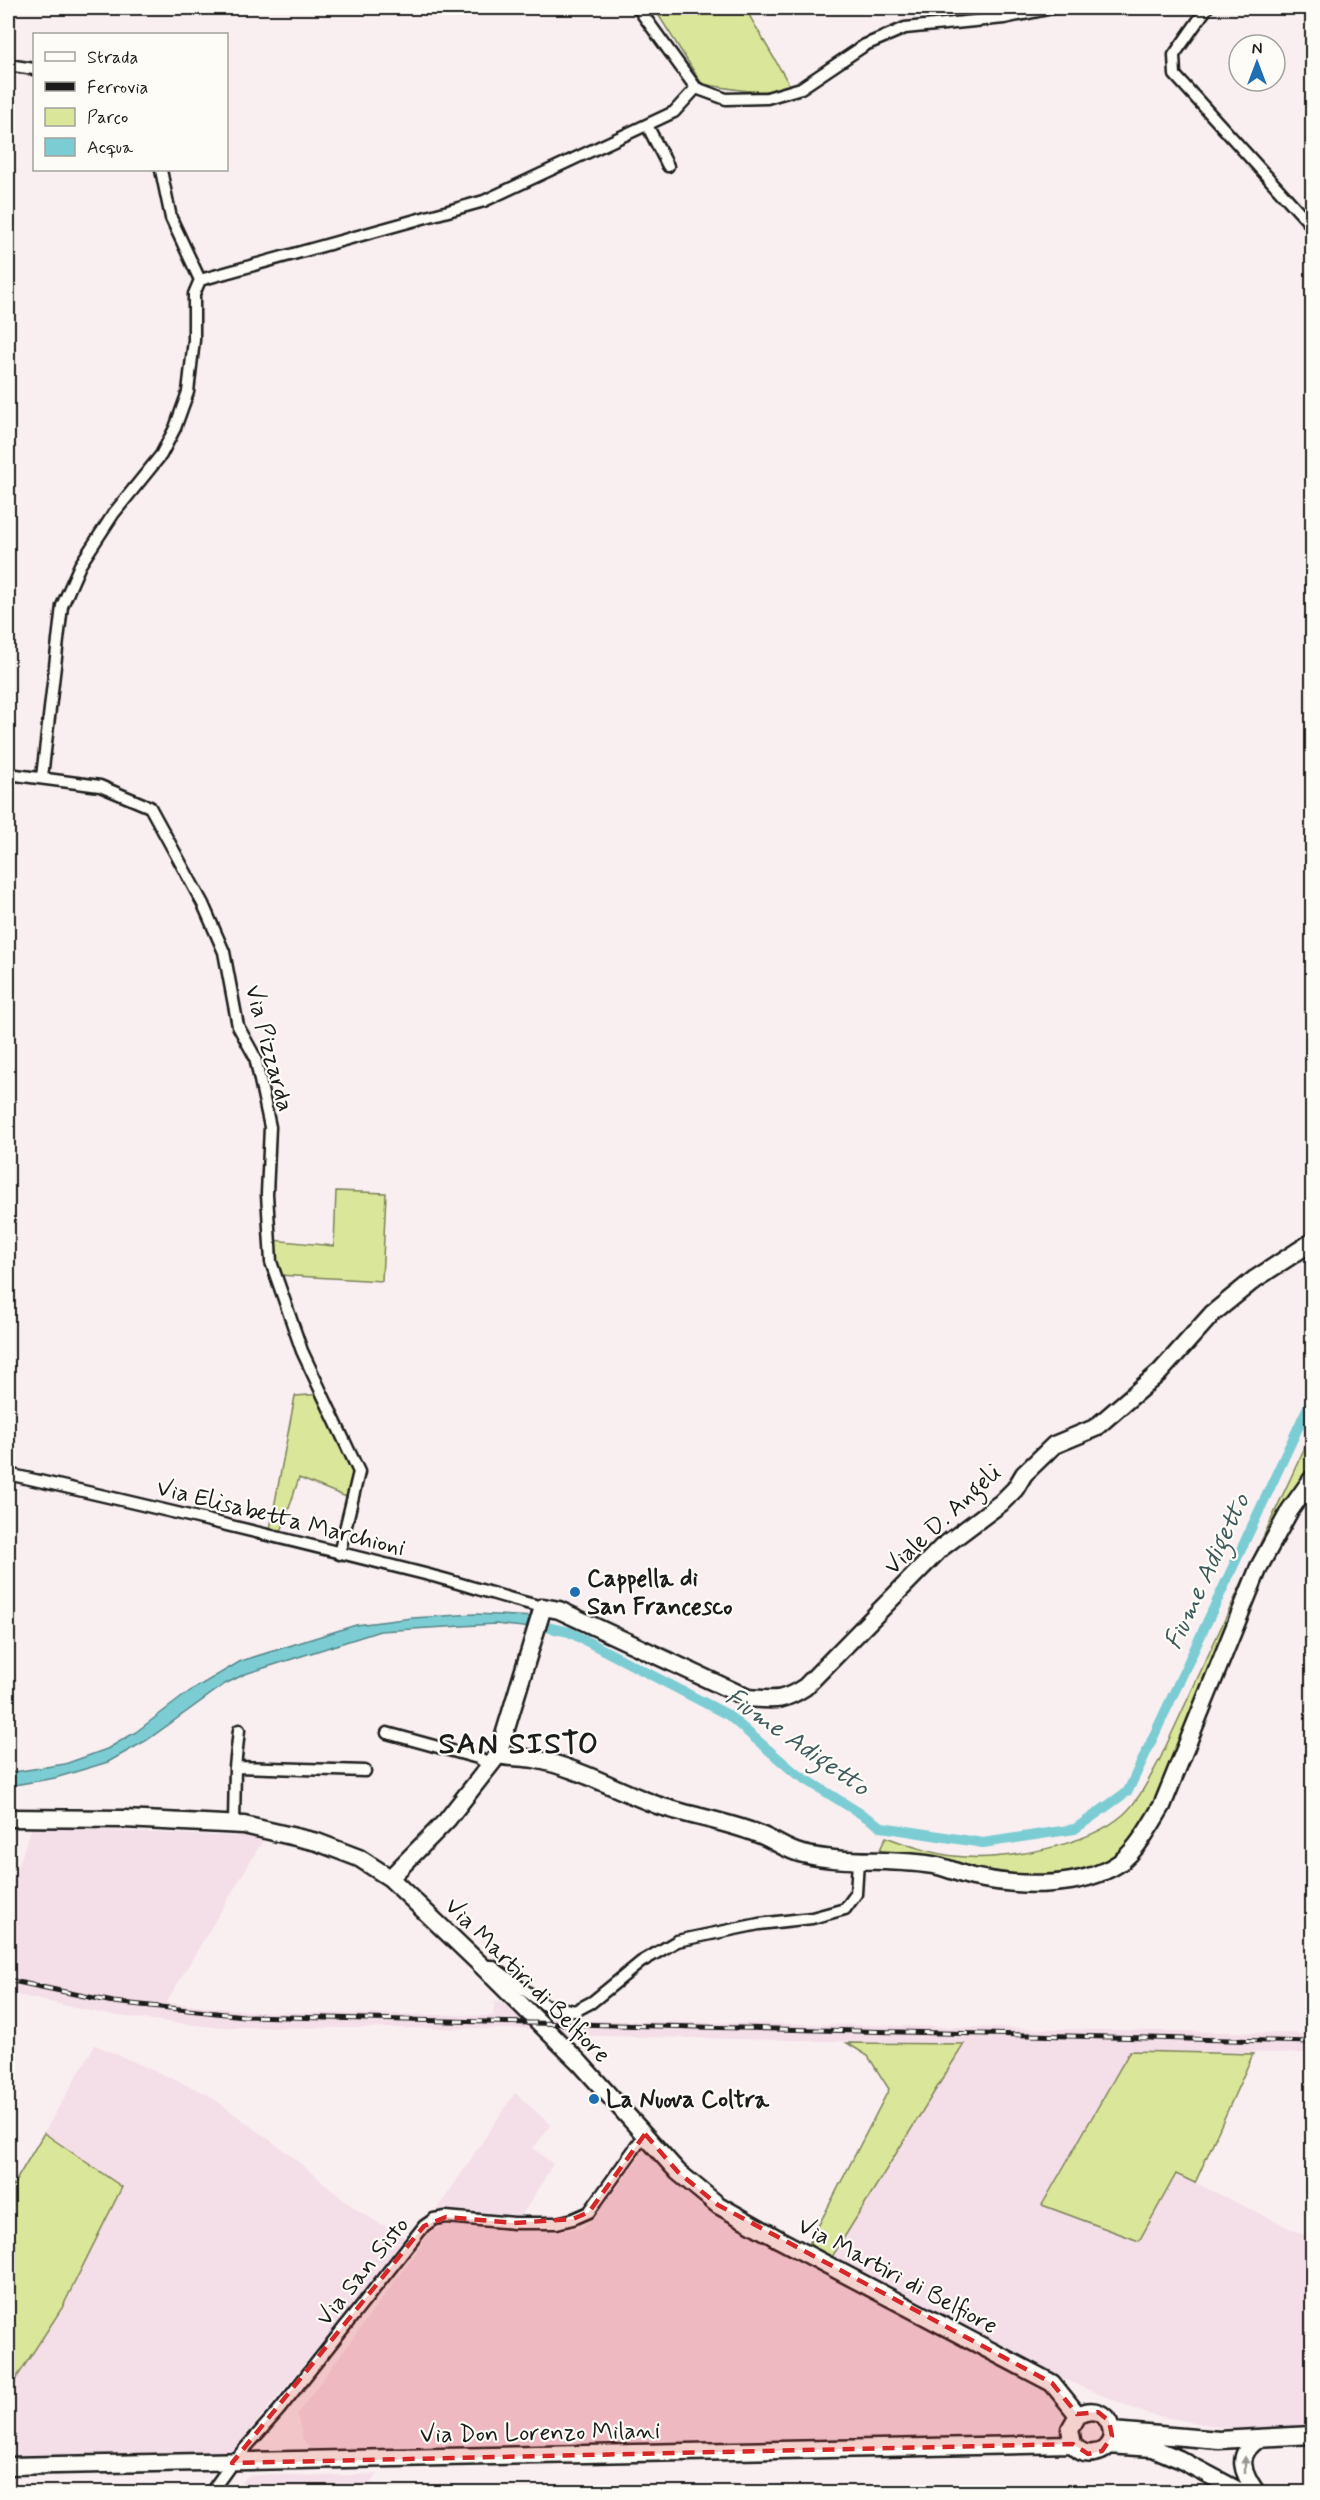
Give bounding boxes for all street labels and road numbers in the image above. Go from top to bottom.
street label: Via Pizzarda [237,982,300,1115]
street label: Viale D. Angeli [878,1458,1010,1584]
street label: Via Elisabetta Marchioni [153,1473,408,1564]
street label: Via Martiri di Belfiore [437,1892,616,2071]
street label: Via Martiri di Belfiore [792,2210,1003,2342]
street label: Via San Sisto [310,2211,417,2333]
street label: Via Don Lorenzo Milani [420,2416,660,2451]

